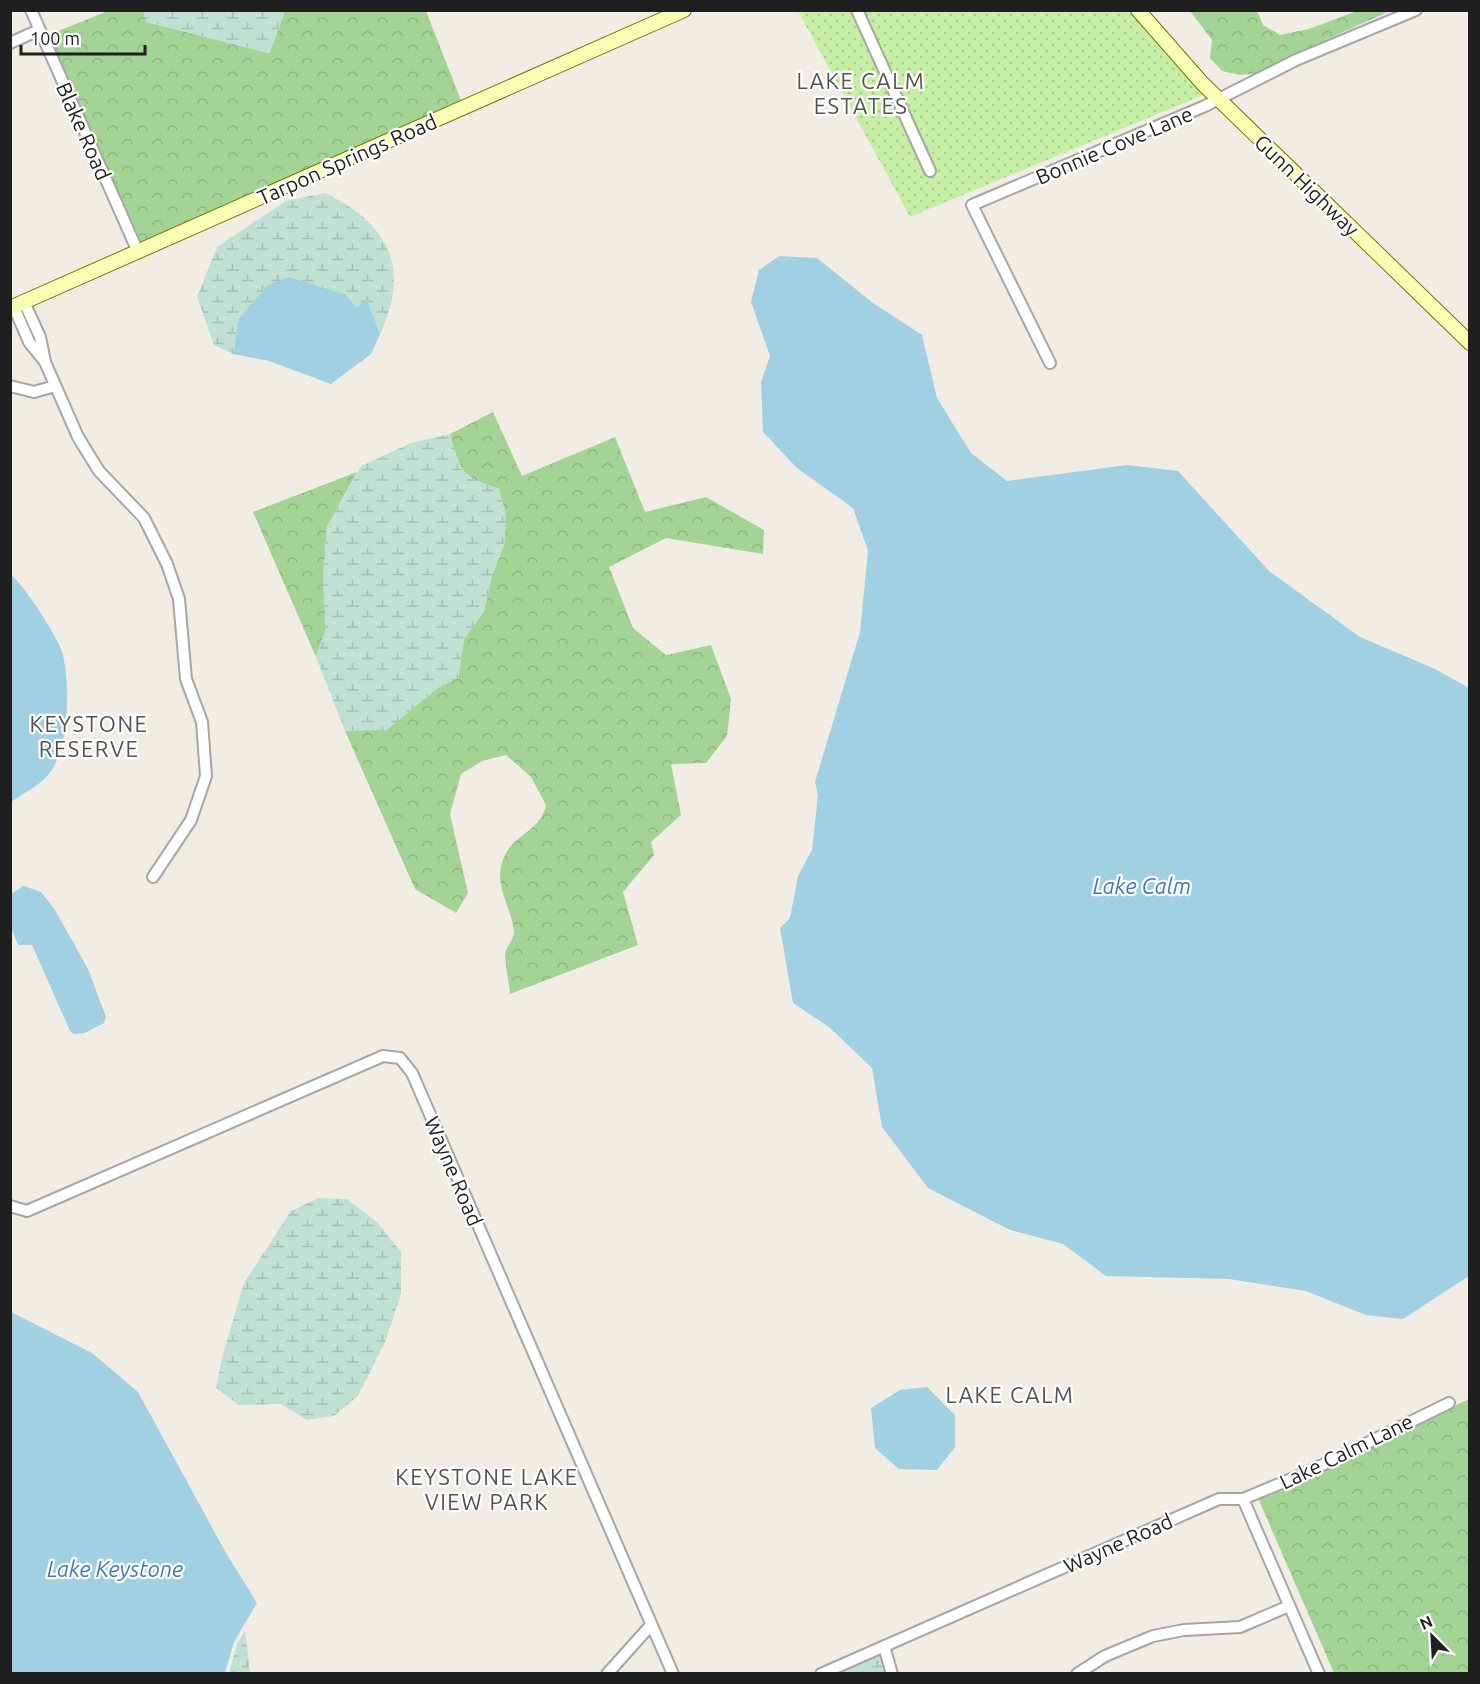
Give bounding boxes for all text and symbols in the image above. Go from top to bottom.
scale bar [21,18,146,56]
text: 100 m [30,28,80,48]
district label: LAKE CALM ESTATES [796,68,926,118]
street label: Blake Road [52,78,116,184]
street label: Bonnie Cove Lane [1032,101,1196,189]
street label: Tarpon Springs Road [254,109,440,209]
street label: Gunn Highway [1250,129,1364,241]
district label: KEYSTONE RESERVE [30,711,148,761]
water label: Lake Calm [1093,873,1191,898]
street label: Wayne Road [420,1113,488,1229]
district label: LAKE CALM [945,1382,1075,1407]
street label: Lake Calm Lane [1275,1408,1417,1494]
district label: KEYSTONE LAKE VIEW PARK [395,1464,579,1514]
street label: Wayne Road [1060,1508,1176,1578]
water label: Lake Keystone [47,1556,183,1581]
north arrow [1402,1606,1462,1666]
text: N [1417,1612,1435,1633]

